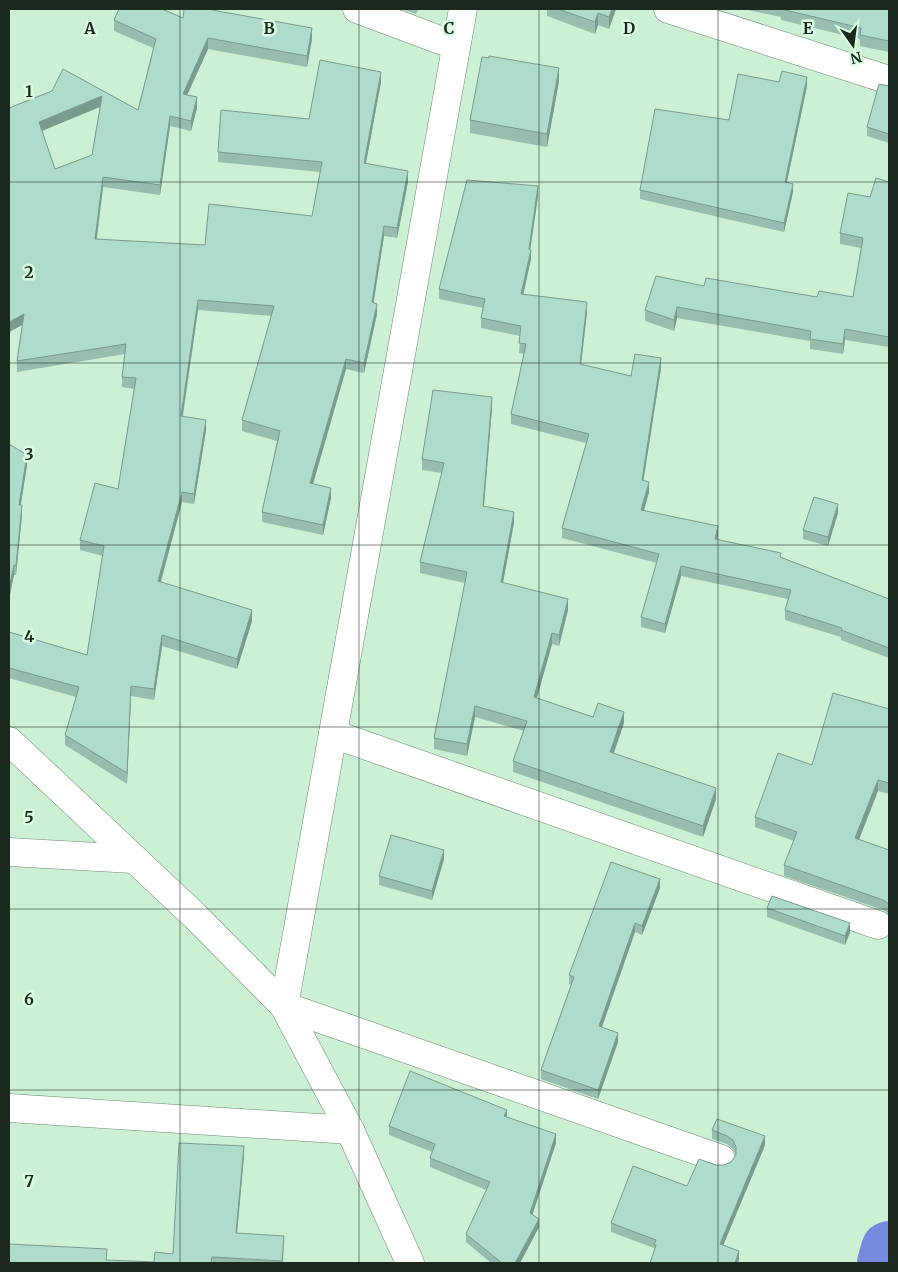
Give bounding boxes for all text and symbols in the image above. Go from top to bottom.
text: A [83,18,96,38]
text: B [263,18,275,38]
text: C [444,18,454,38]
text: D [623,18,635,38]
text: E [803,18,814,38]
north arrow [828,20,878,70]
text: N [849,48,864,68]
text: 1 [25,81,33,101]
text: 2 [24,262,34,282]
text: 3 [24,444,34,464]
text: 4 [24,626,34,646]
text: 5 [24,807,34,827]
text: 6 [24,989,34,1009]
text: 7 [24,1171,34,1191]

